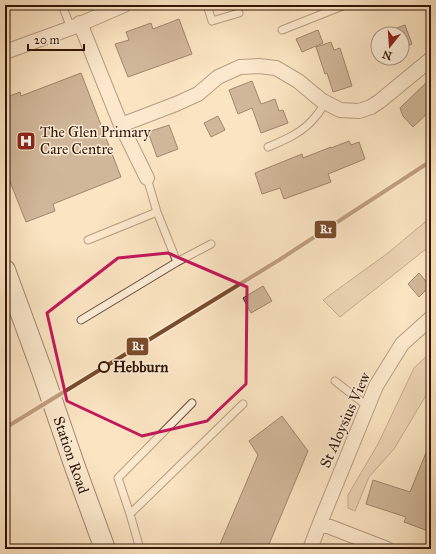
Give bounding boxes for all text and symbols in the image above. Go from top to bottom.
scale bar [28,26,84,52]
north arrow [370,26,410,66]
text: 20 m [34,33,60,47]
text: N [380,47,394,63]
place label: The Glen Primary Care Centre [40,123,151,158]
hospital icon: The Glen Primary Care Centre [15,130,37,152]
line badge: R1 [314,220,337,239]
text: R1 [320,223,333,236]
line badge: R1 [126,337,149,356]
text: R1 [132,340,145,353]
place label: Hebburn [113,358,169,376]
marker: Hebburn [98,361,110,373]
street label: St Aloysius View [316,369,374,471]
street label: Station Road [49,414,93,496]

